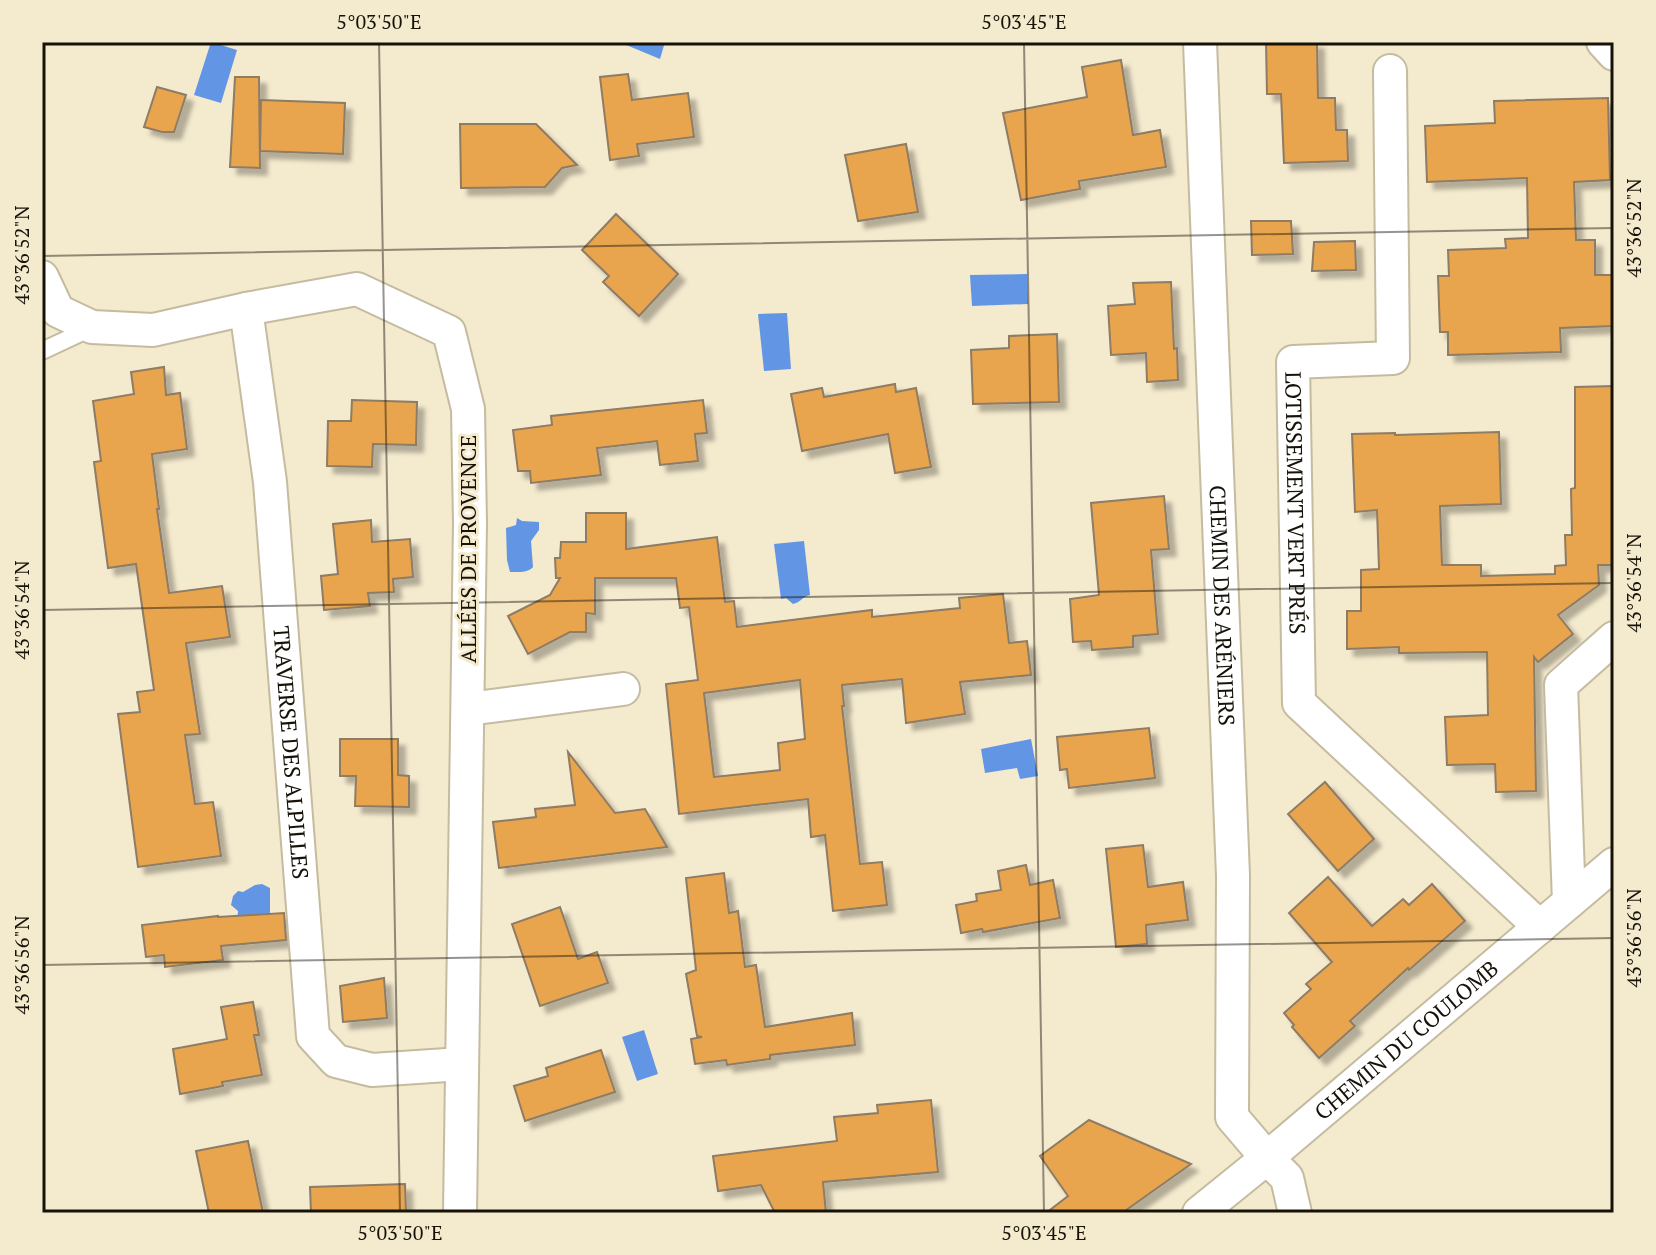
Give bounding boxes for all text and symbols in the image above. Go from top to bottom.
text: 5°03'50"E [336,8,422,35]
text: 5°03'45"E [981,8,1067,35]
text: 43°36'52"N [1620,178,1647,278]
text: 43°36'52"N [8,205,35,305]
street label: LOTISSEMENT VERT PRÉS [1279,371,1313,635]
street label: ALLÉES DE PROVENCE [453,435,482,663]
street label: CHEMIN DES ARÉNIERS [1204,485,1242,726]
text: 43°36'54"N [1620,533,1647,633]
text: 43°36'54"N [8,560,35,660]
street label: TRAVERSE DES ALPILLES [267,625,316,880]
text: 43°36'56"N [1620,888,1647,988]
text: 43°36'56"N [8,915,35,1015]
street label: CHEMIN DU COULOMB [1308,953,1504,1126]
text: 5°03'50"E [357,1219,443,1246]
text: 5°03'45"E [1001,1219,1087,1246]

